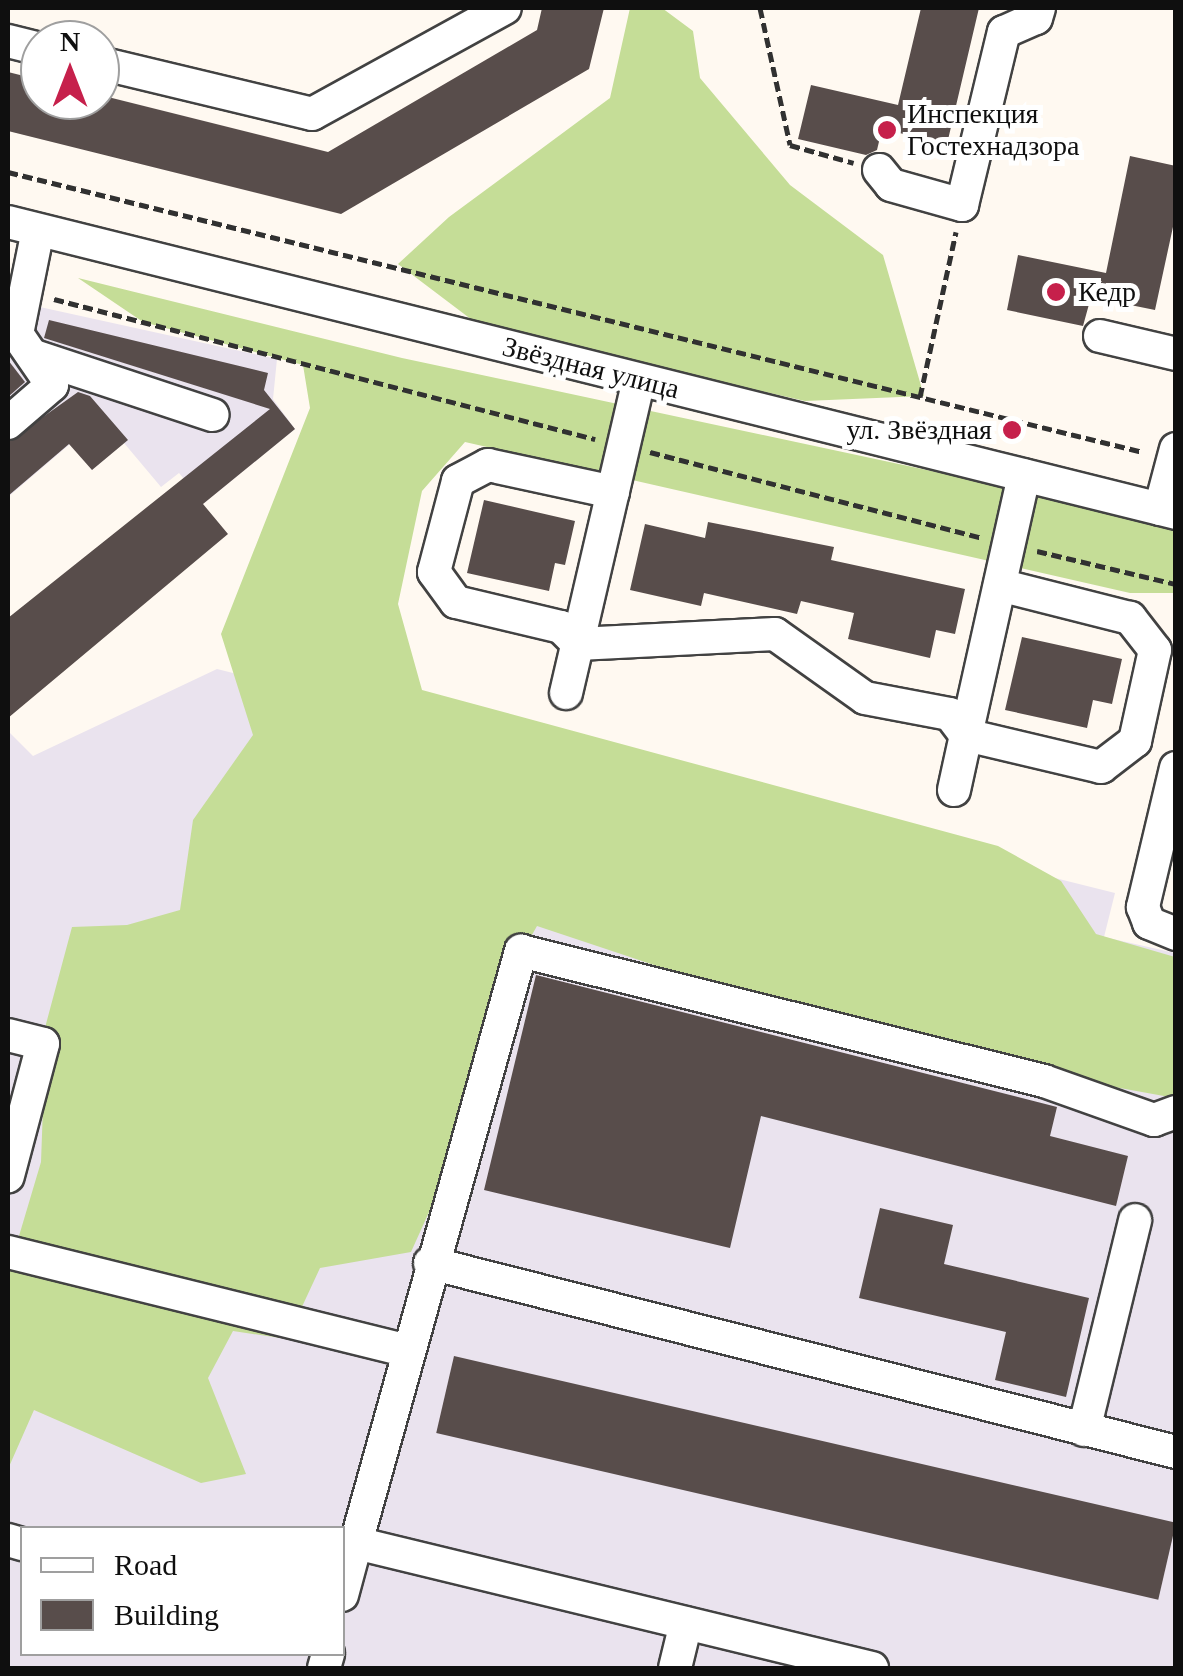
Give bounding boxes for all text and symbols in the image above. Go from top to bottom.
north arrow [20,20,120,120]
text: N [60,26,80,57]
place label: Инспекция Гостехнадзора [907,97,1079,163]
marker: Инспекция Гостехнадзора [876,119,898,141]
place label: Кедр [1078,275,1136,309]
marker: Кедр [1043,279,1069,305]
street label: Звёздная улица [499,330,683,406]
place label: ул. Звёздная [846,413,992,447]
marker: ул. Звёздная [1001,419,1023,441]
legend [20,1526,345,1656]
text: Road [114,1548,177,1581]
text: Building [114,1598,219,1631]

